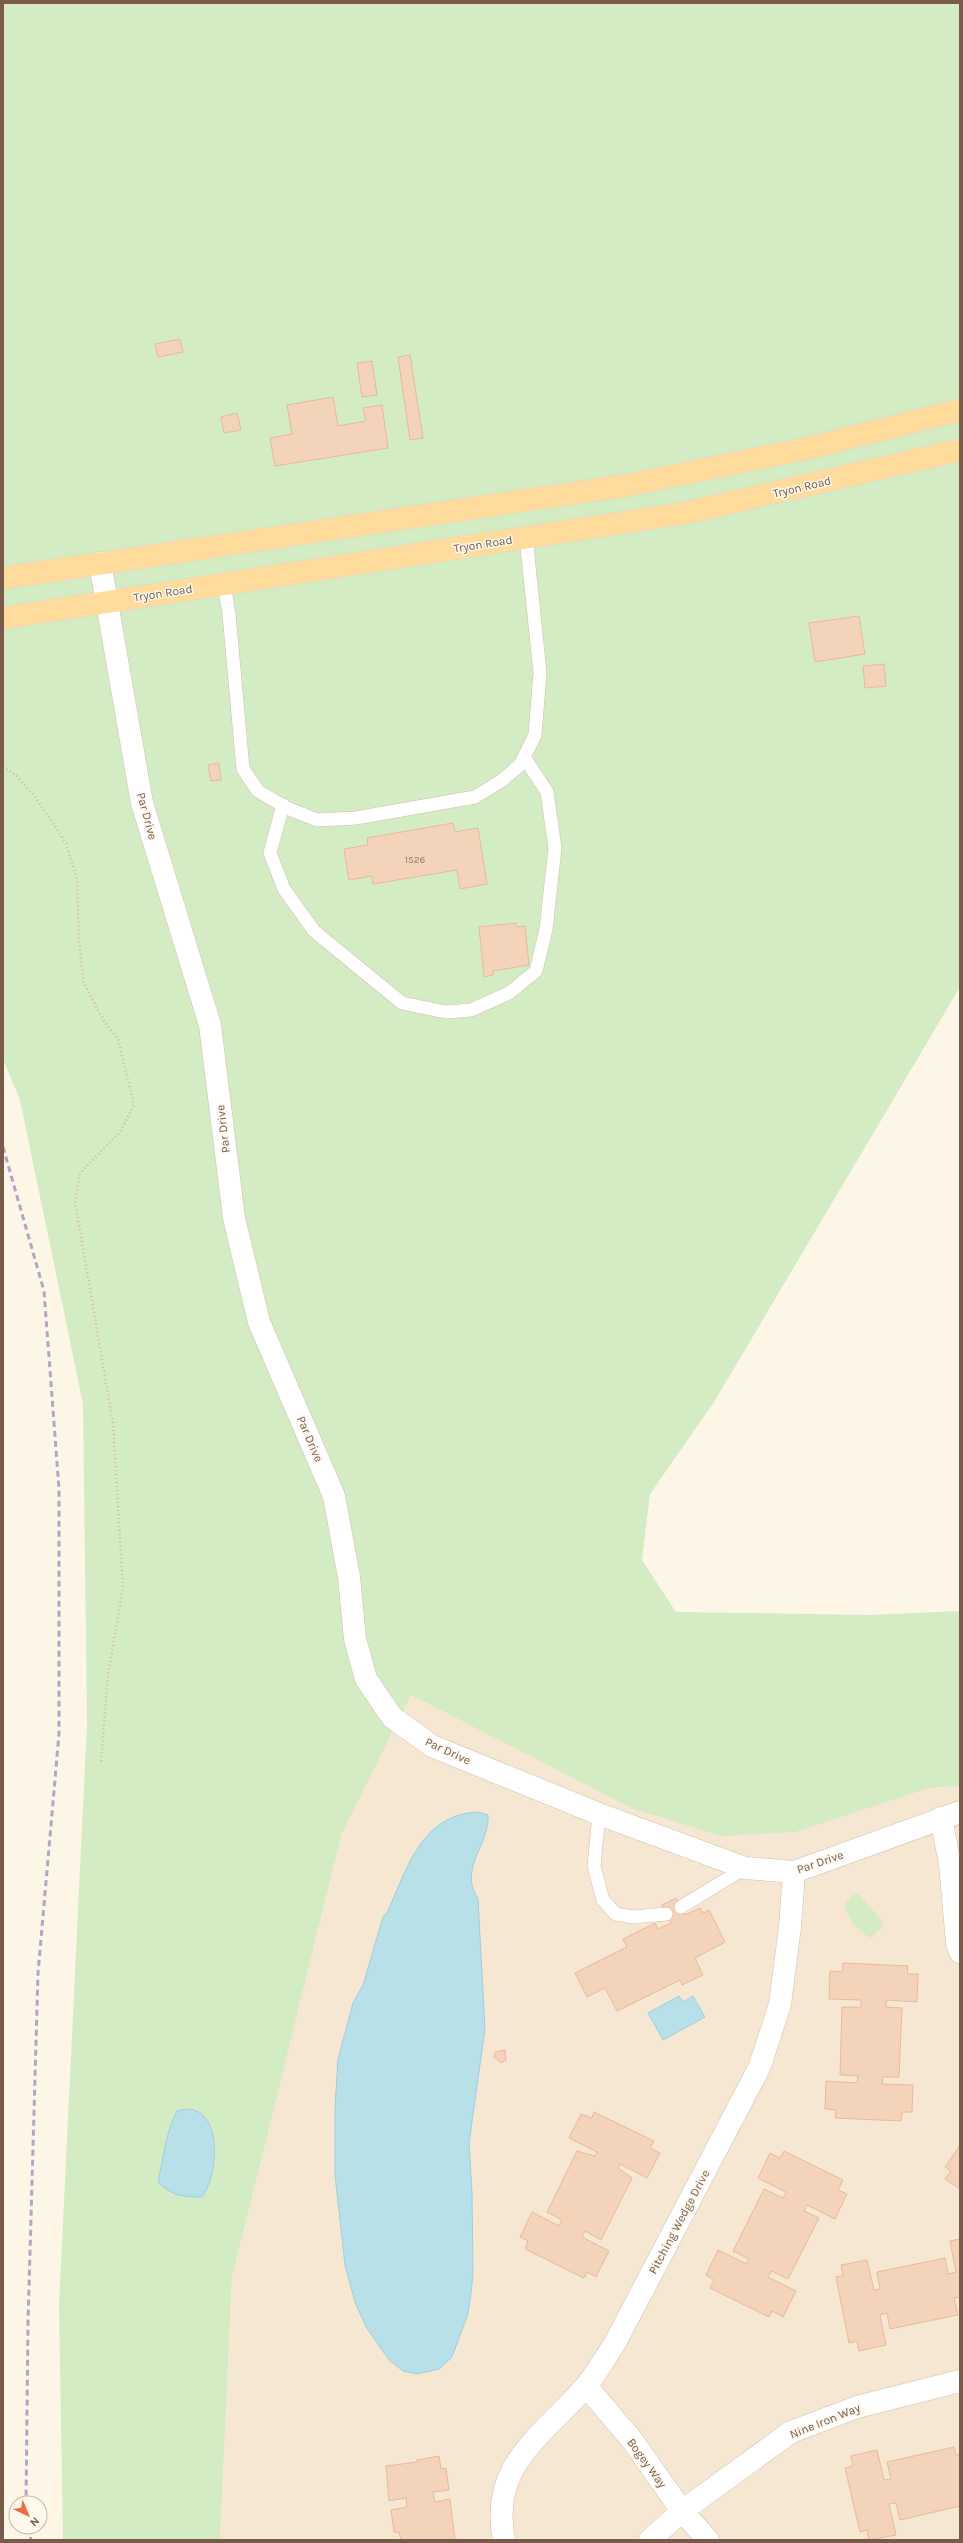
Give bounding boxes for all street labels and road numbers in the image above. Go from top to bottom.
street label: Tryon Road [772,474,832,500]
street label: Tryon Road [453,532,513,556]
street label: Tryon Road [133,581,193,605]
street label: Par Drive [134,791,160,841]
street label: Par Drive [213,1104,233,1154]
street label: Par Drive [294,1414,326,1464]
street label: Par Drive [423,1734,473,1768]
street label: Par Drive [795,1847,845,1877]
street label: Pitching Wedge Drive [646,2167,712,2277]
street label: Nine Iron Way [788,2400,863,2442]
street label: Bogey Way [624,2435,670,2491]

